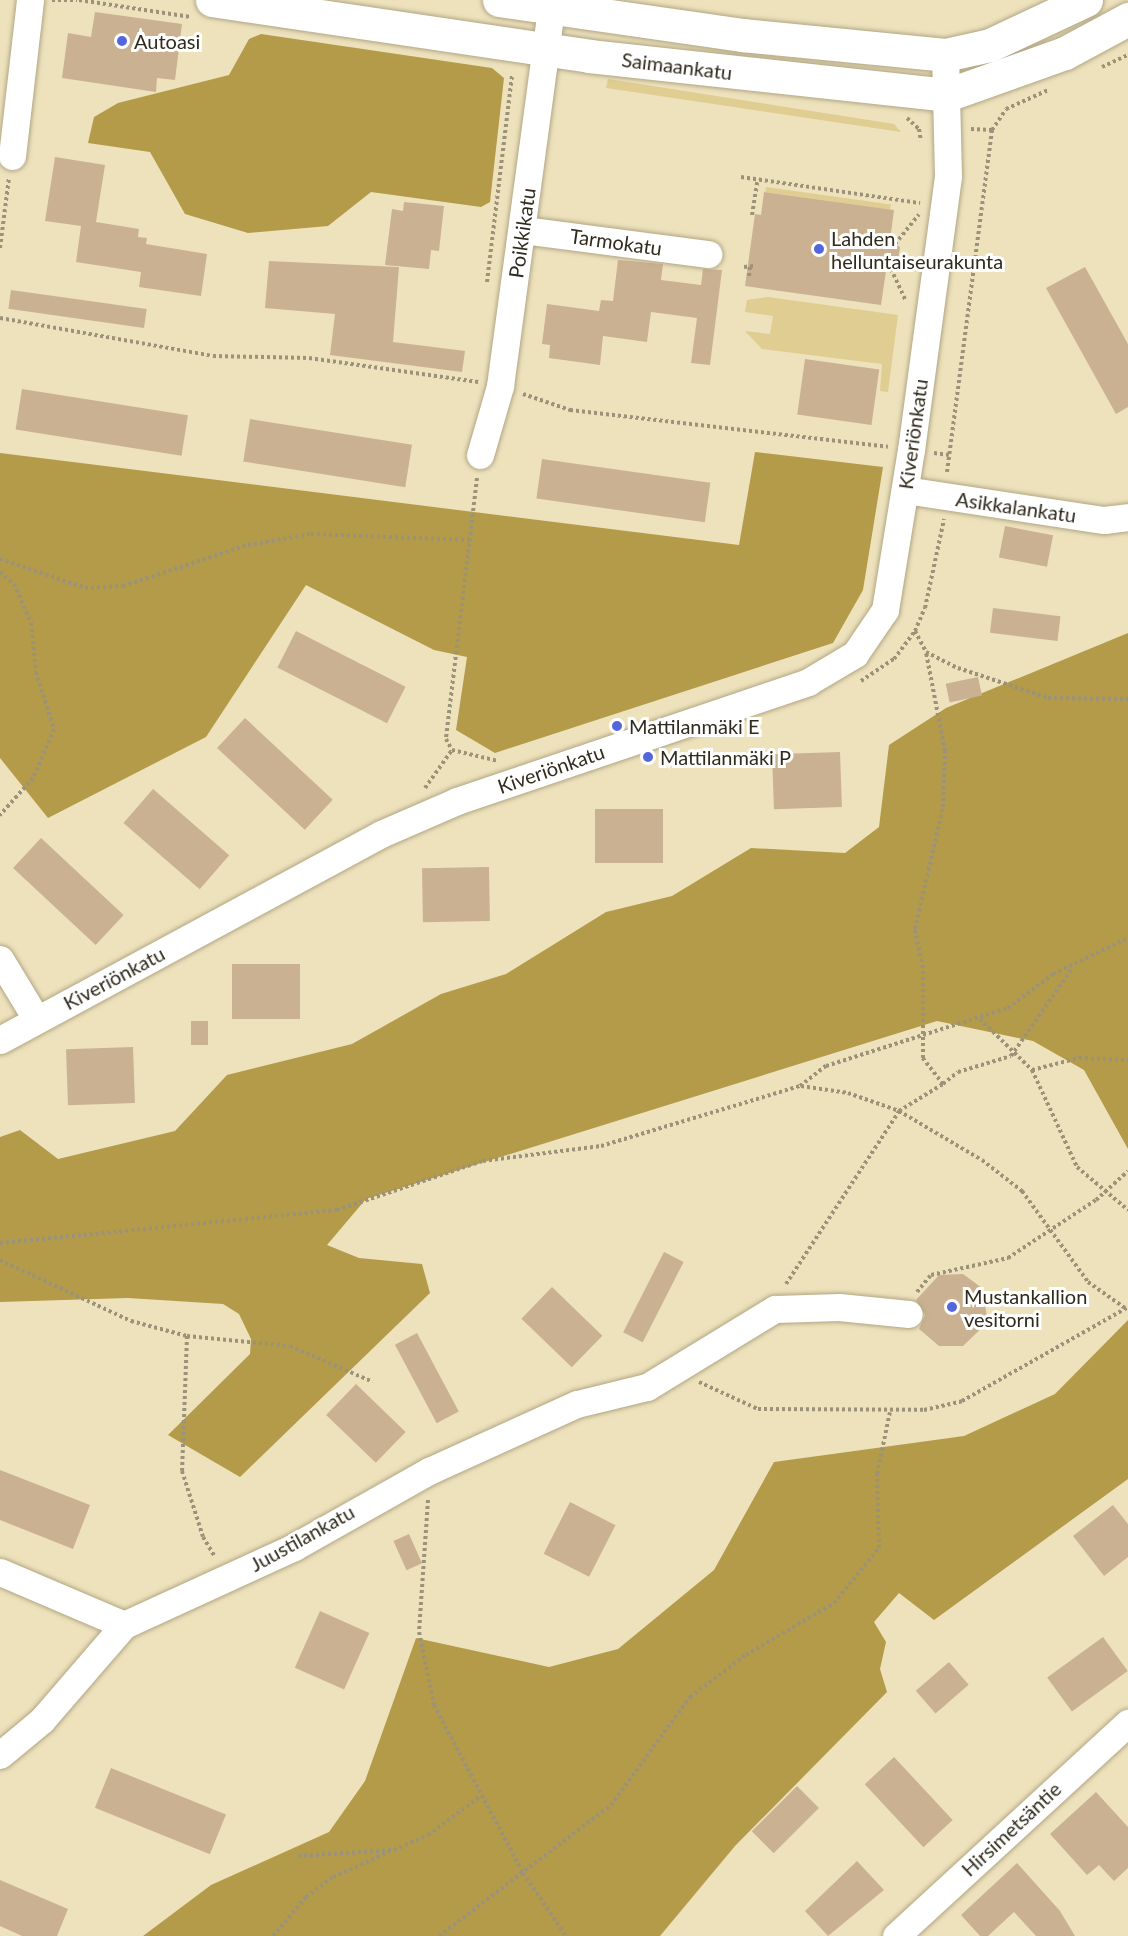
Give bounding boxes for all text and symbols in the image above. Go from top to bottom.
place label: Autoasi [134,29,200,53]
marker: Autoasi [115,34,129,48]
street label: Saimaankatu [620,47,734,85]
street label: Poikkikatu [504,186,540,280]
street label: Tarmokatu [568,224,664,260]
place label: Lahden helluntaiseurakunta [831,226,1003,273]
marker: Lahden helluntaiseurakunta [812,242,826,256]
street label: Kiveriönkatu [893,377,933,491]
street label: Asikkalankatu [954,487,1078,527]
place label: Mattilanmäki E [629,714,760,738]
marker: Mattilanmäki E [610,719,624,733]
street label: Kiveriönkatu [494,740,608,798]
place label: Mattilanmäki P [660,745,791,769]
marker: Mattilanmäki P [641,750,655,764]
street label: Kiveriönkatu [59,941,169,1015]
place label: Mustankallion vesitorni [964,1284,1087,1331]
marker: Mustankallion vesitorni [945,1300,959,1314]
street label: Juustilankatu [246,1499,358,1577]
street label: Hirsimetsäntie [956,1777,1066,1881]

